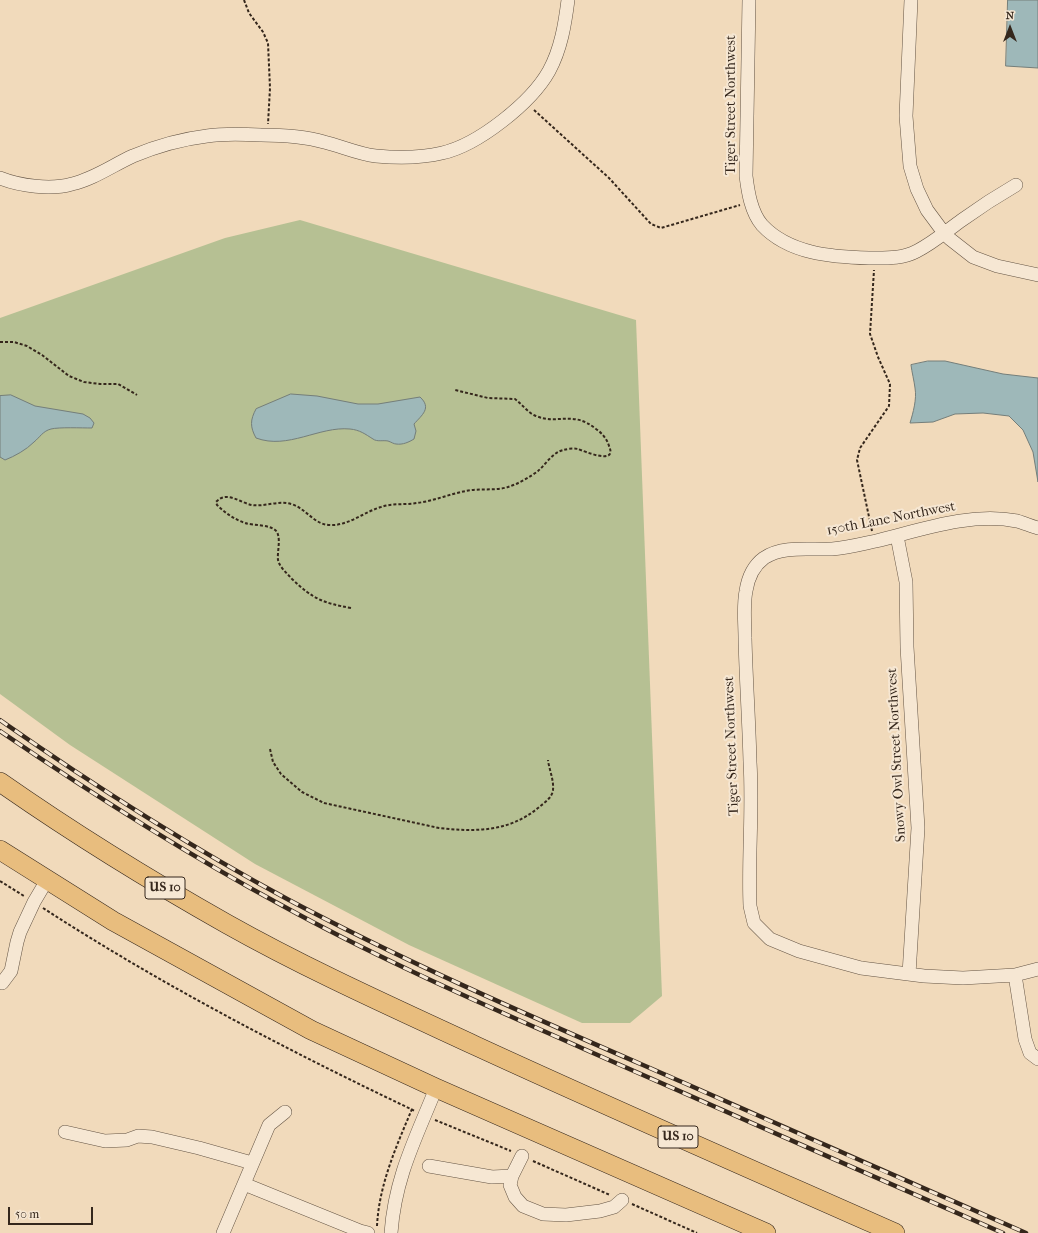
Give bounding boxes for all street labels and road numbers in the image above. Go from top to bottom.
street label: Tiger Street Northwest [724,35,740,175]
street label: 150th Lane Northwest [825,498,957,540]
street label: Snowy Owl Street Northwest [884,667,910,843]
street label: Tiger Street Northwest [721,676,743,816]
road number: US 10 [145,877,185,899]
road number: US 10 [658,1126,698,1148]

